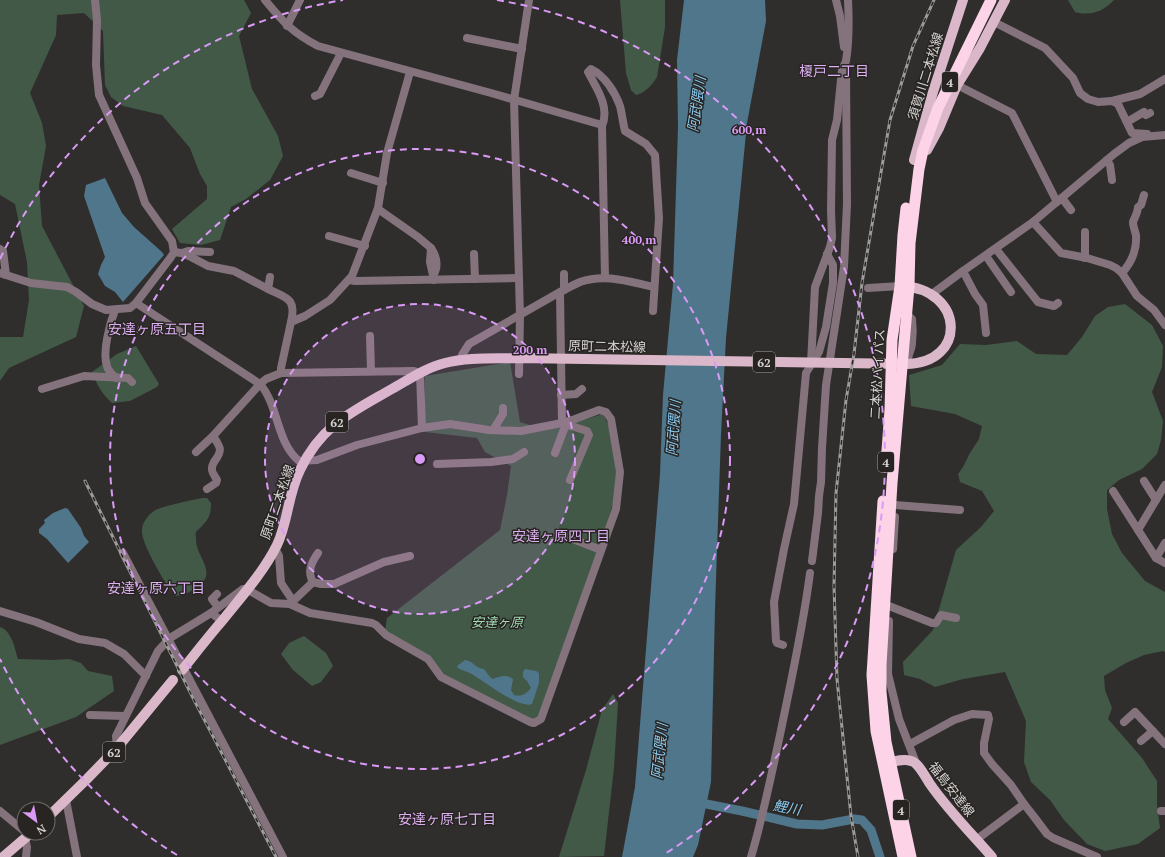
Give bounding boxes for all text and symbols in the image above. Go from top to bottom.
street label: 須賀川二本松線 [903,30,947,122]
district label: 榎戸二丁目 [799,61,869,80]
road number: 4 [942,72,958,92]
water label: 阿武隈川 [683,73,710,133]
text: 600 m [732,122,766,137]
text: 400 m [622,232,656,247]
district label: 安達ヶ原五丁目 [108,319,206,338]
street label: 二本松バイパス [866,328,888,420]
street label: 原町二本松線 [568,336,646,356]
text: 200 m [513,342,547,357]
road number: 62 [753,352,775,372]
water label: 阿武隈川 [662,397,685,457]
road number: 62 [326,412,348,432]
centre of rings [413,452,427,466]
road number: 4 [878,452,894,472]
street label: 原町二本松線 [256,462,298,542]
district label: 安達ヶ原四丁目 [512,526,610,545]
district label: 安達ヶ原六丁目 [107,578,205,597]
park label: 安達ヶ原 [471,613,525,631]
water label: 阿武隈川 [647,720,672,780]
road number: 62 [103,742,125,762]
street label: 福島安達線 [925,758,979,820]
water label: 鯉川 [772,795,804,819]
road number: 4 [893,800,909,820]
north arrow [16,801,56,841]
district label: 安達ヶ原七丁目 [398,809,496,828]
text: N [33,821,49,838]

